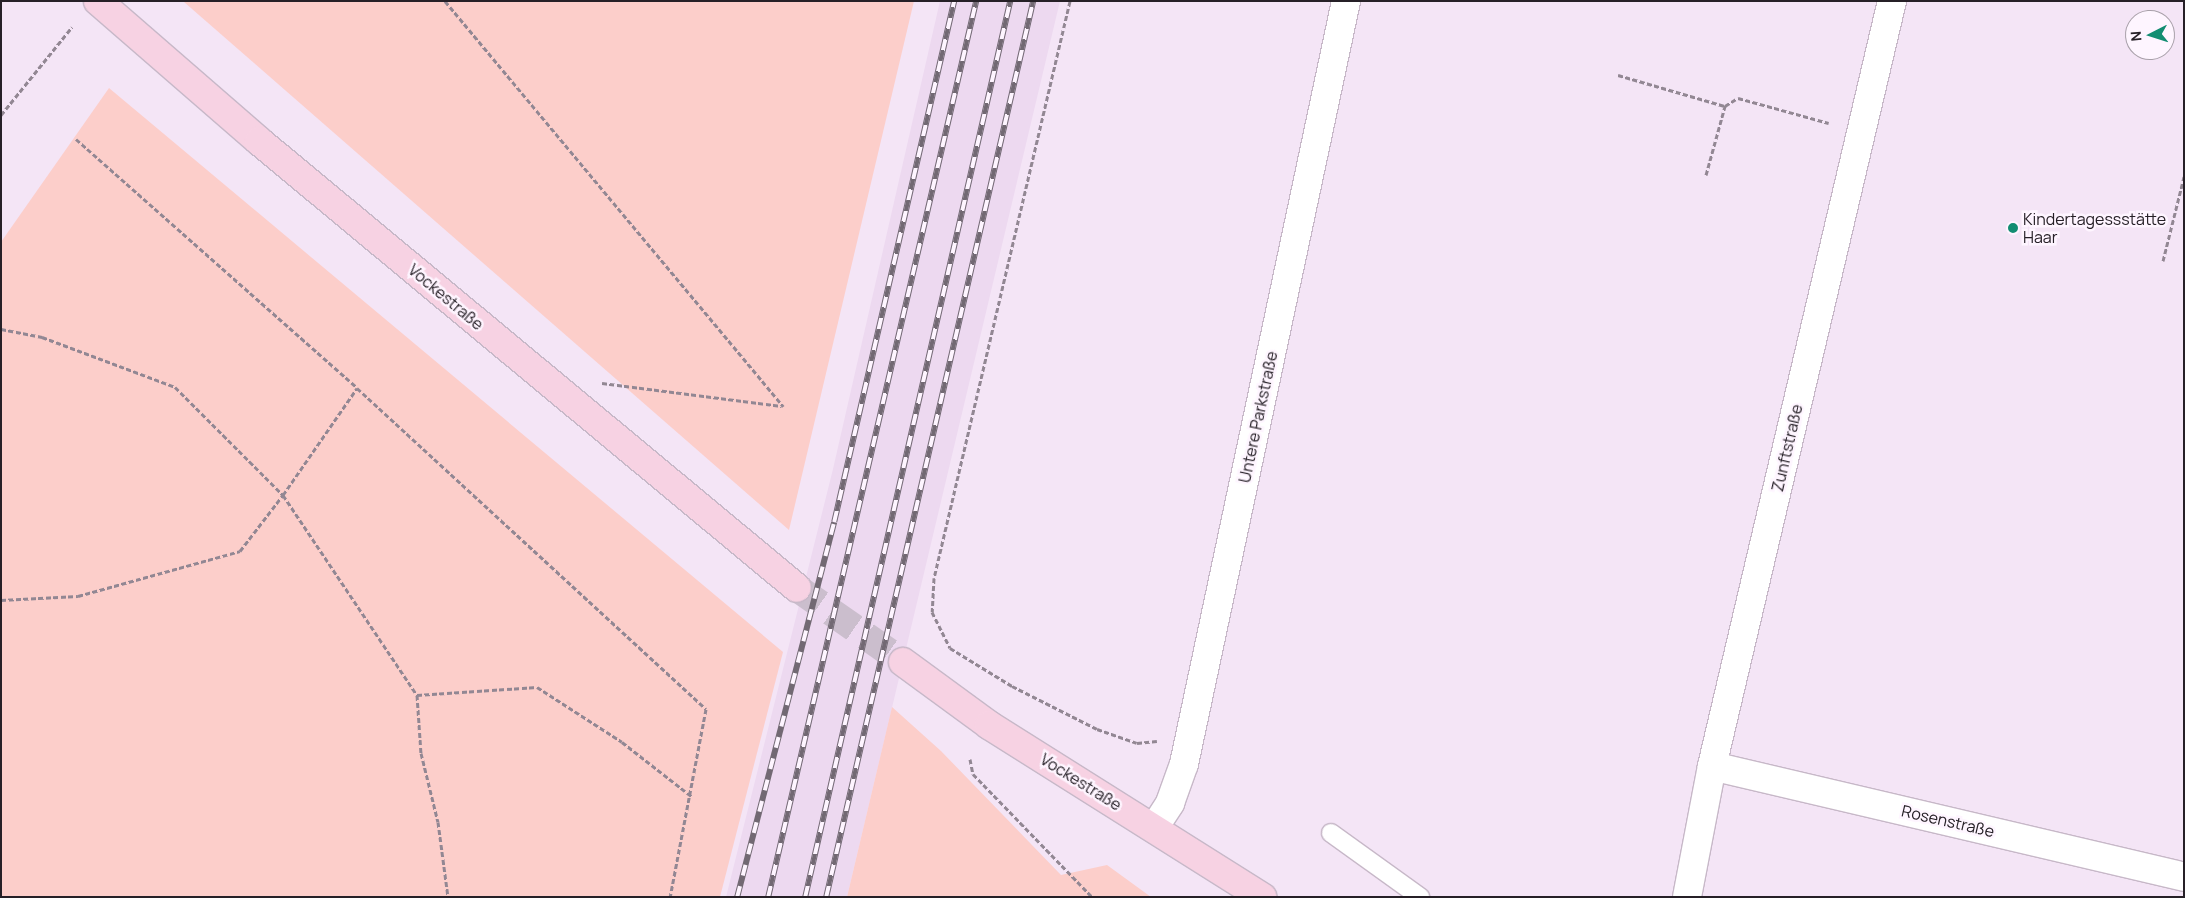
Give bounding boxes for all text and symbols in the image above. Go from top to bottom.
north arrow [2125,10,2175,60]
text: N [2126,30,2145,42]
place label: Kindertagessstätte Haar [2023,209,2166,247]
marker: Kindertagessstätte Haar [2007,222,2019,234]
street label: Vockestraße [405,260,487,334]
street label: Untere Parkstraße [1235,349,1281,485]
street label: Zunftstraße [1768,402,1806,494]
street label: Vockestraße [1037,749,1125,815]
street label: Rosenstraße [1900,801,1996,841]

